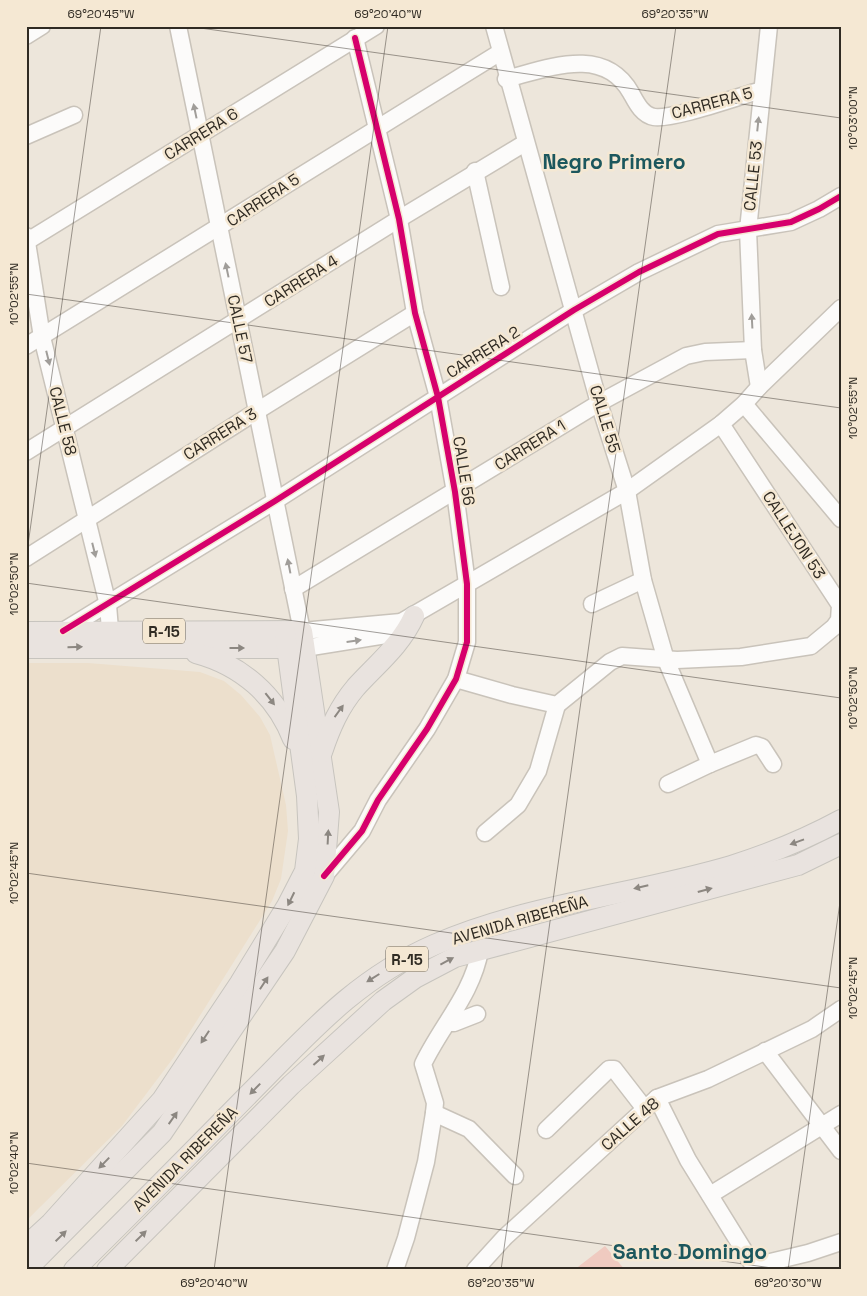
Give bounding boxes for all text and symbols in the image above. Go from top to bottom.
text: 69°20'45"W [68,6,135,22]
text: 69°20'40"W [354,6,422,22]
text: 69°20'35"W [641,6,709,22]
street label: CARRERA 5 [669,82,755,124]
text: 10°03'00"N [845,86,861,150]
one-way arrow [191,102,199,118]
street label: CARRERA 6 [160,103,242,165]
one-way arrow [754,116,762,132]
street label: CALLE 53 [739,140,767,212]
district label: Negro Primero [542,148,686,175]
street label: CARRERA 5 [222,169,304,231]
street label: CARRERA 4 [260,250,342,312]
one-way arrow [223,262,231,278]
text: 10°02'55"N [6,263,22,325]
street label: CALLE 57 [223,293,257,365]
one-way arrow [748,313,756,329]
street label: CARRERA 2 [442,321,524,383]
one-way arrow [44,350,52,365]
text: 10°02'55"N [845,377,861,439]
street label: CALLE 55 [585,382,625,456]
street label: CALLE 58 [44,384,82,458]
street label: CARRERA 3 [179,403,261,465]
street label: CARRERA 1 [490,415,570,475]
street label: CALLE 56 [448,435,480,507]
street label: CALLEJON 53 [758,487,830,583]
one-way arrow [91,542,99,557]
text: 10°02'50"N [6,552,22,616]
one-way arrow [284,558,292,574]
road number: R-15 [143,618,185,644]
one-way arrow [346,637,362,645]
one-way arrow [67,643,83,651]
one-way arrow [230,644,246,652]
text: 10°02'50"N [845,666,861,730]
one-way arrow [265,692,276,705]
one-way arrow [333,705,344,718]
one-way arrow [324,829,332,845]
one-way arrow [789,838,804,846]
text: 10°02'45"N [6,842,22,904]
one-way arrow [634,883,649,891]
one-way arrow [697,886,712,894]
one-way arrow [287,891,295,906]
street label: AVENIDA RIBEREÑA [450,891,590,949]
road number: R-15 [386,946,428,972]
one-way arrow [440,957,454,965]
text: 10°02'45"N [845,957,861,1019]
one-way arrow [367,974,380,983]
one-way arrow [259,977,269,990]
one-way arrow [200,1030,210,1043]
one-way arrow [312,1054,325,1065]
one-way arrow [249,1083,261,1095]
street label: CALLE 48 [596,1093,664,1155]
street label: AVENIDA RIBEREÑA [128,1102,242,1216]
one-way arrow [168,1111,178,1125]
text: 10°02'40"N [6,1132,22,1194]
one-way arrow [98,1157,110,1169]
one-way arrow [55,1230,67,1242]
one-way arrow [135,1230,147,1242]
district label: Santo Domingo [613,1238,767,1265]
text: 69°20'40"W [180,1275,248,1291]
text: 69°20'35"W [467,1275,535,1291]
text: 69°20'30"W [754,1275,822,1291]

